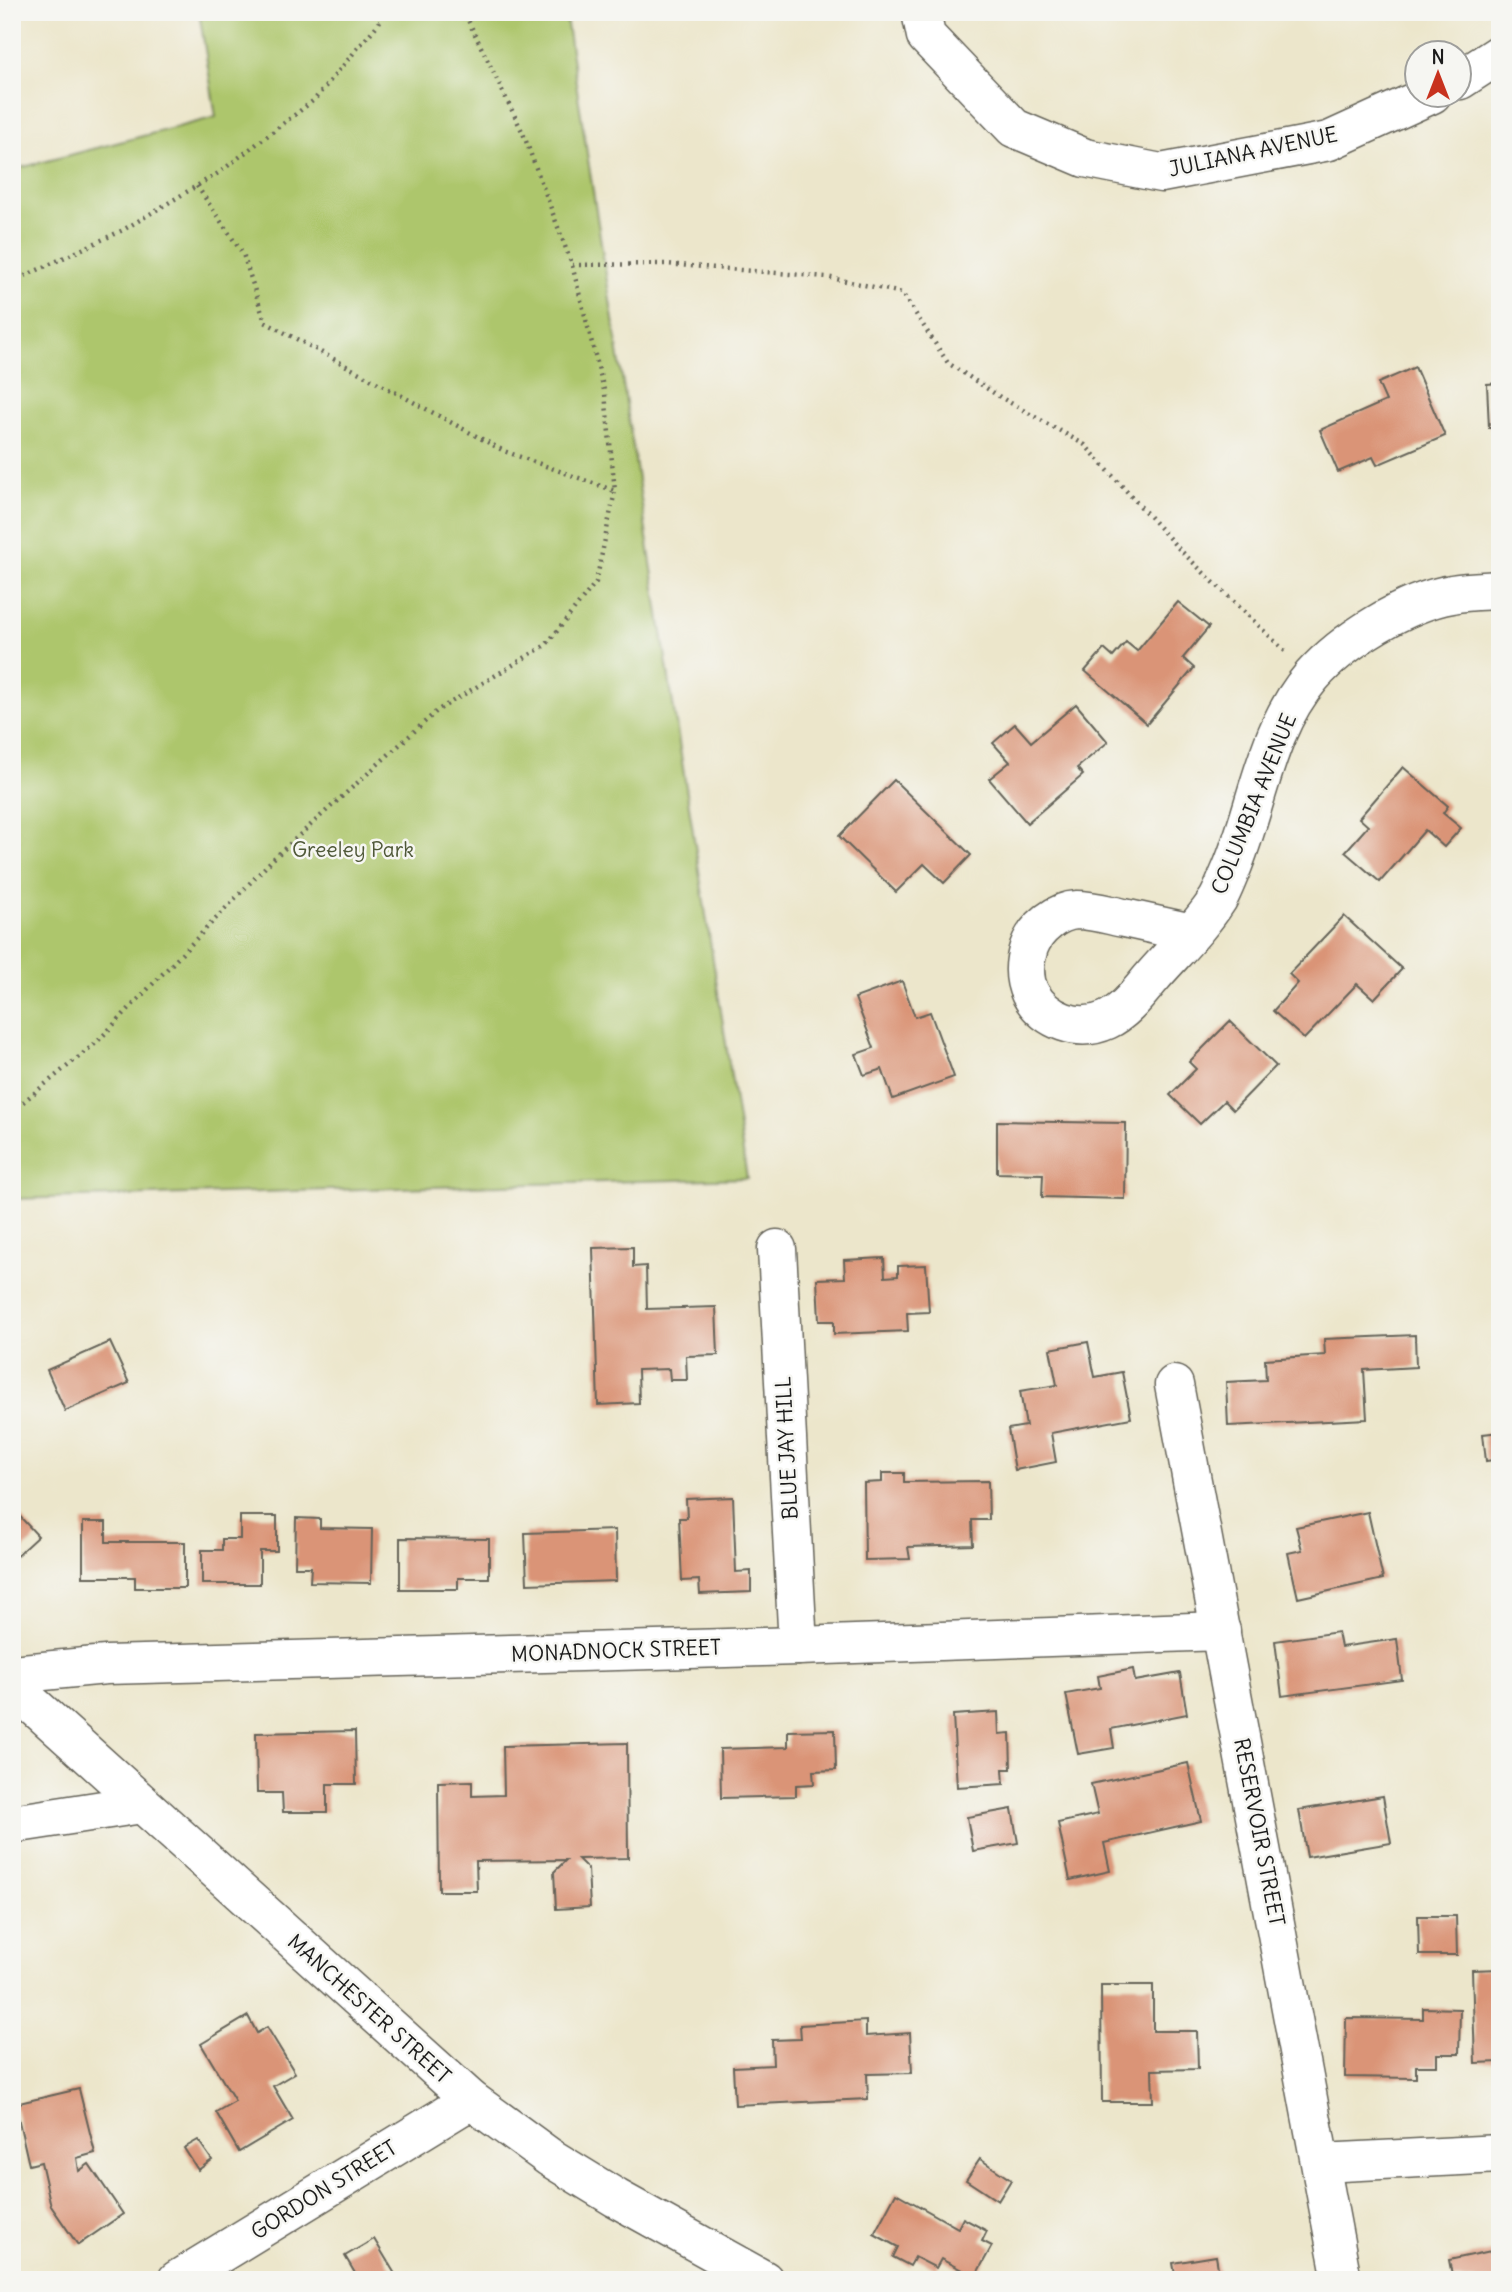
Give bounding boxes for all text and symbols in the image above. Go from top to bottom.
north arrow [1404,38,1474,108]
text: N [1431,45,1445,69]
street label: JULIANA AVENUE [1166,120,1340,183]
street label: COLUMBIA AVENUE [1205,709,1302,898]
park label: Greeley Park [292,836,414,863]
street label: BLUE JAY HILL [769,1376,804,1520]
street label: MONADNOCK STREET [510,1633,722,1668]
street label: RESERVOIR STREET [1228,1736,1291,1928]
street label: MANCHESTER STREET [282,1928,457,2089]
street label: GORDON STREET [246,2134,402,2245]

